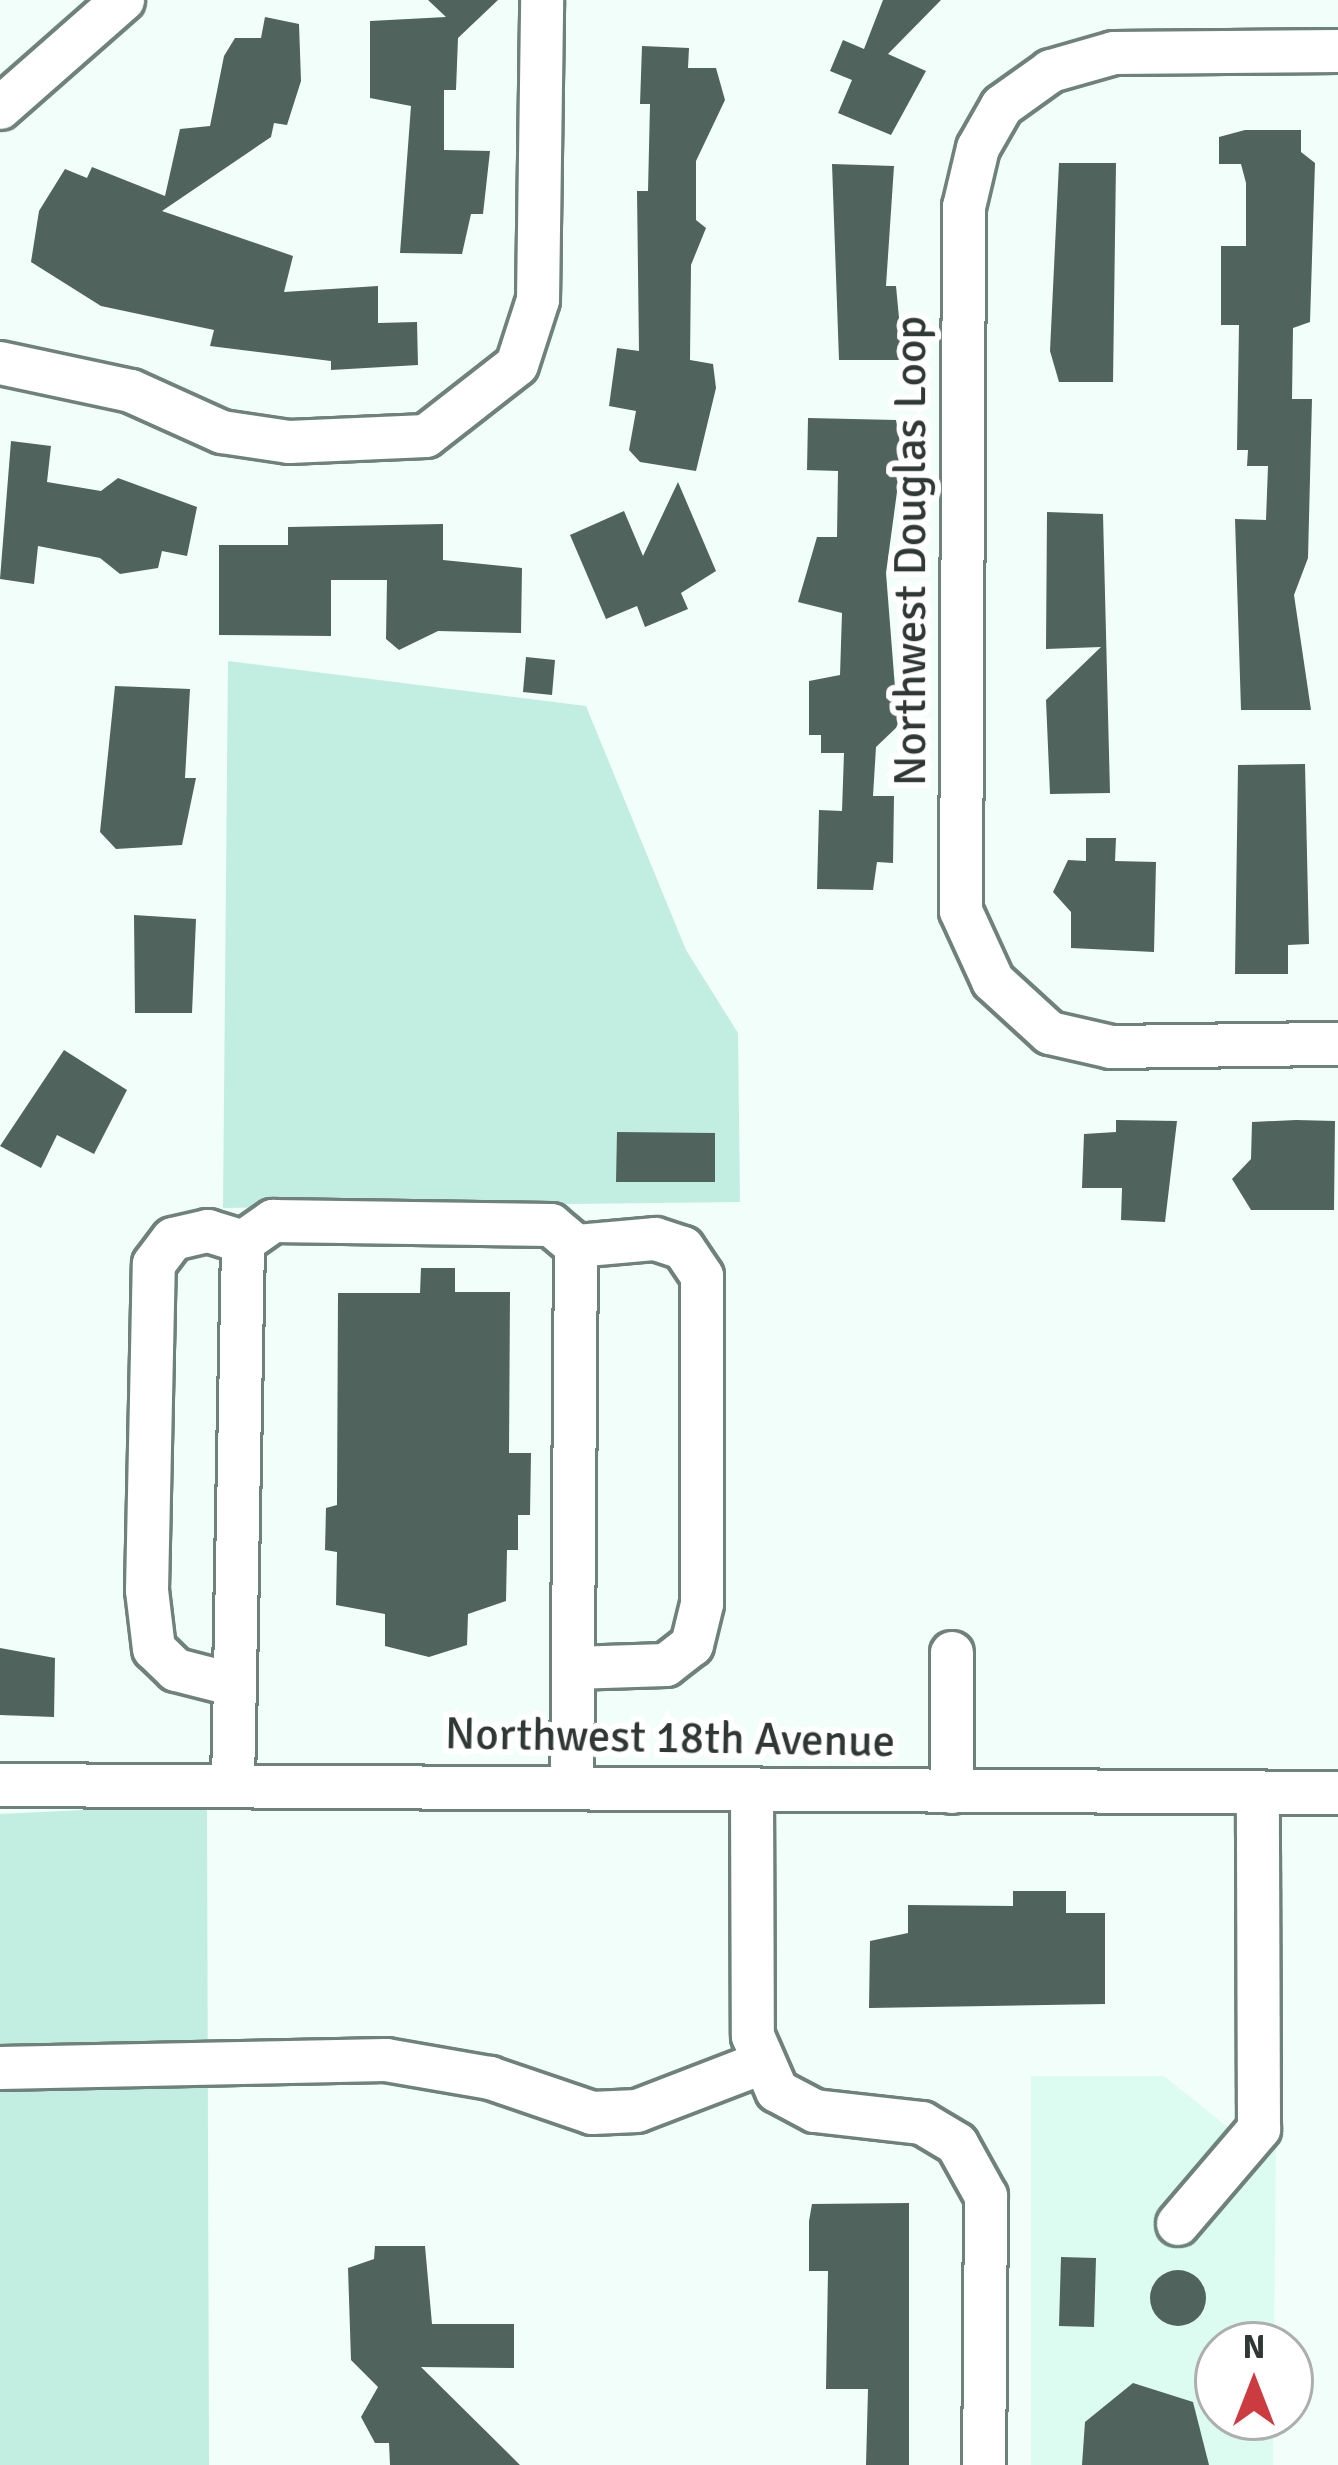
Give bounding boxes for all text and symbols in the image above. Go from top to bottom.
street label: Northwest Douglas Loop [884,316,938,786]
street label: Northwest 18th Avenue [444,1707,896,1769]
north arrow [1194,2321,1314,2441]
text: N [1243,2327,1265,2368]

